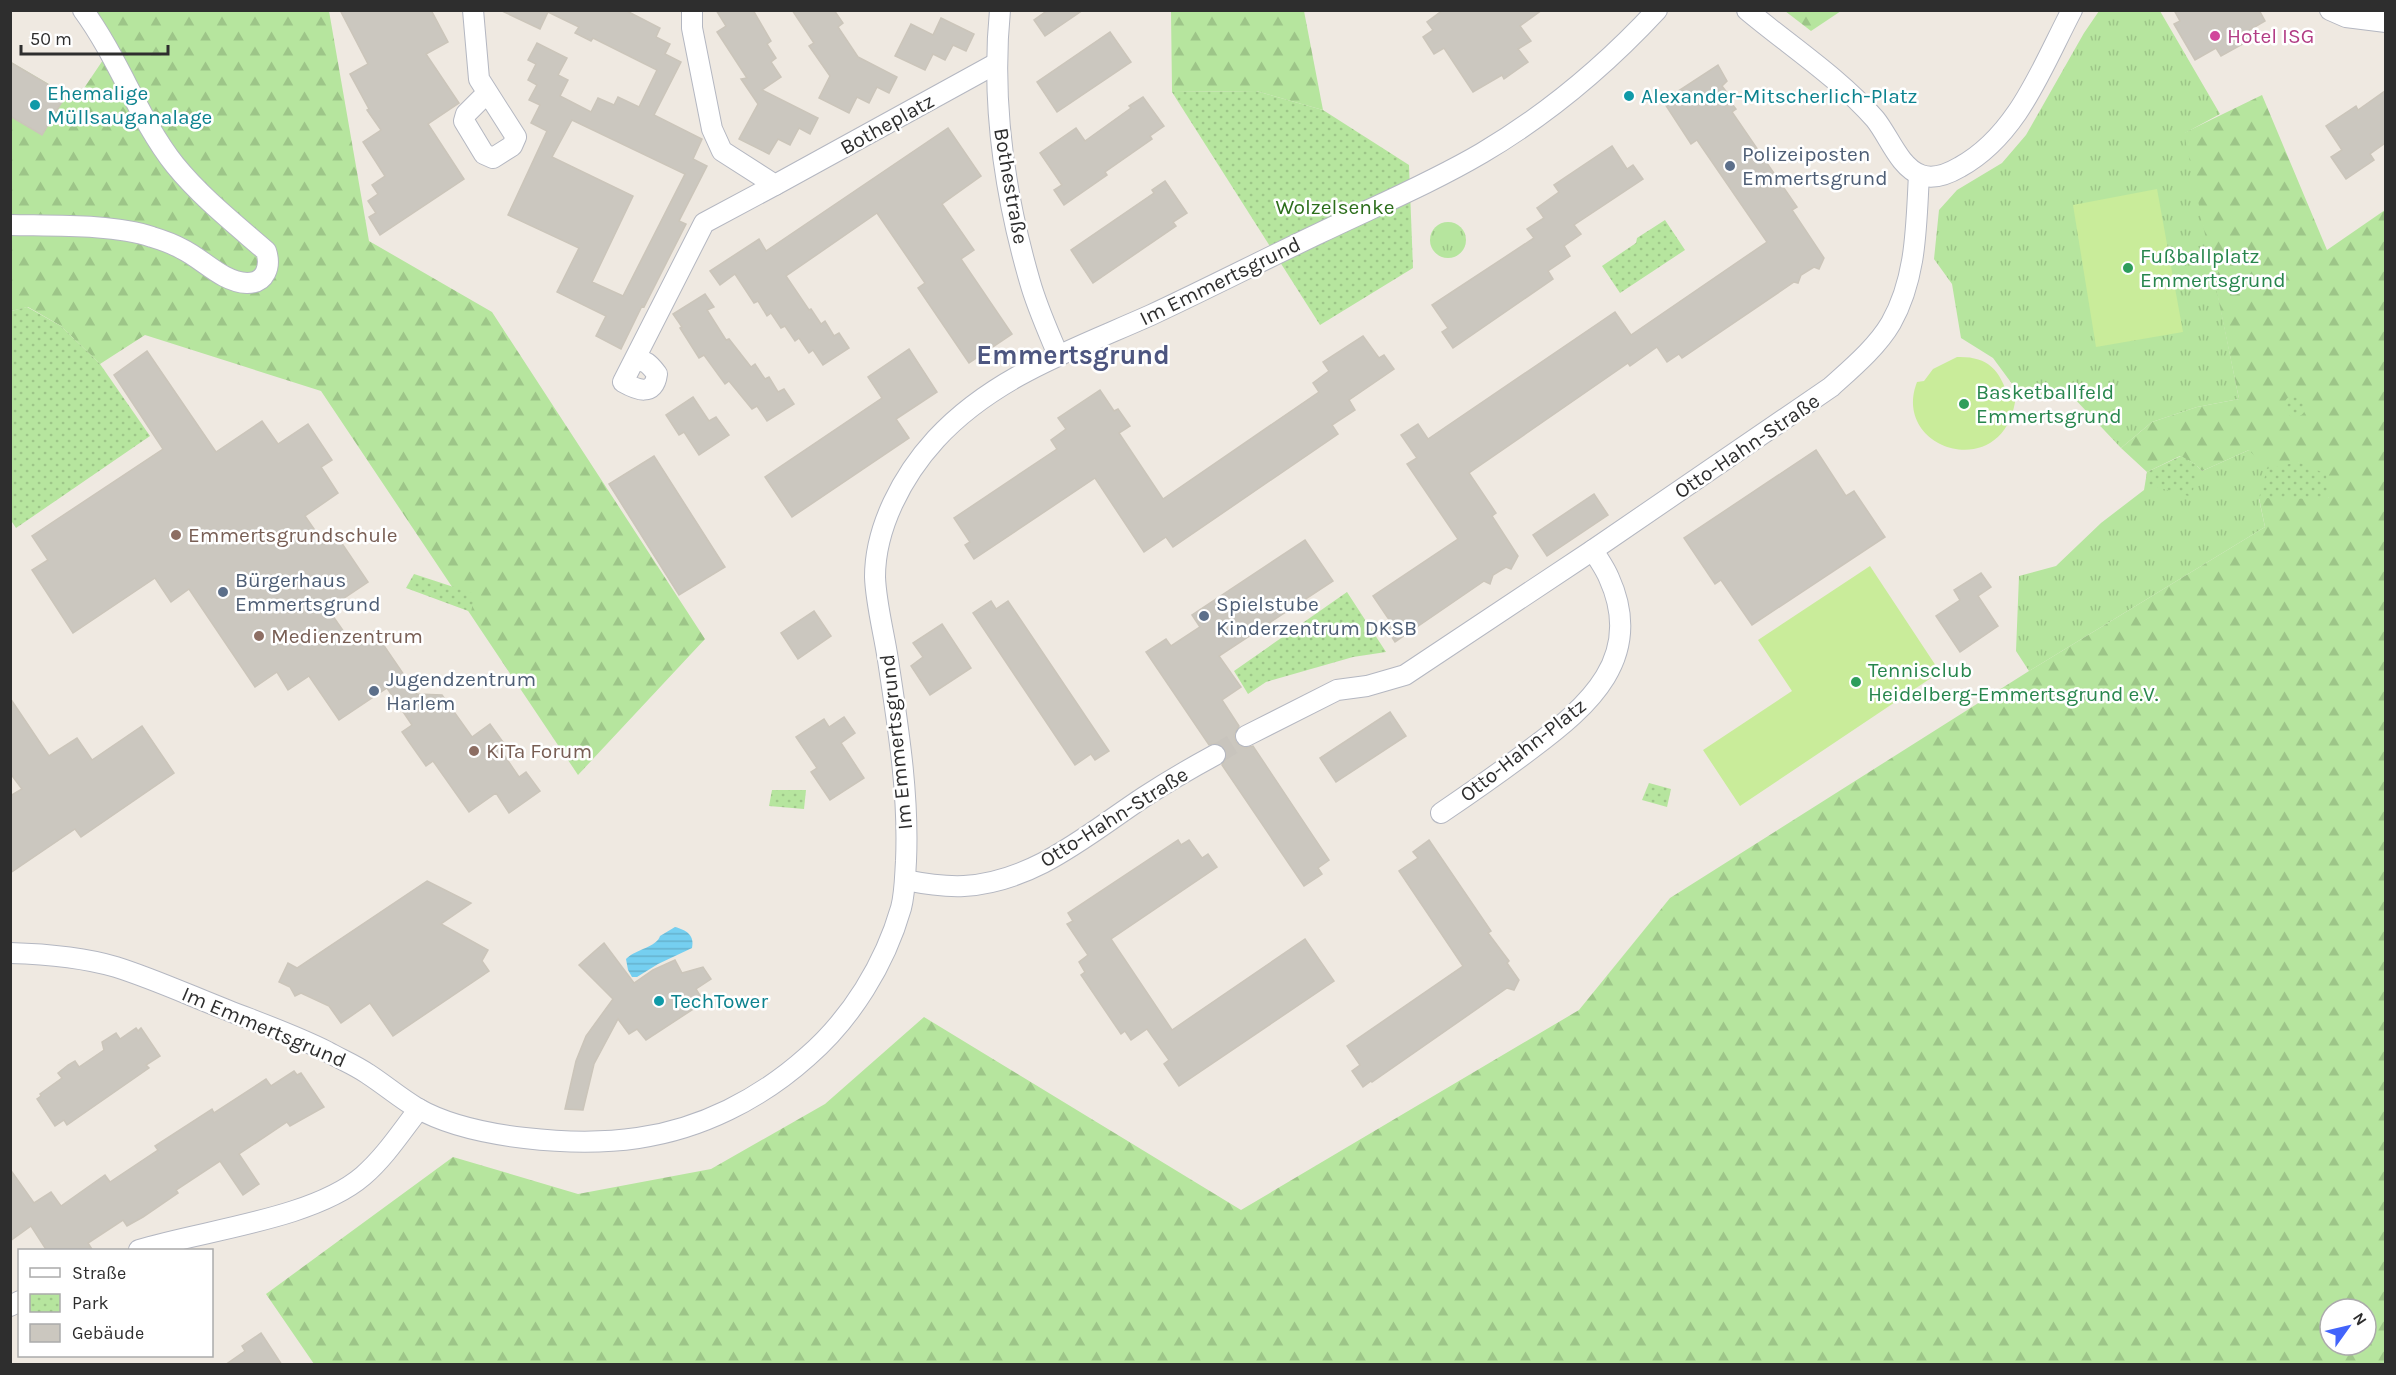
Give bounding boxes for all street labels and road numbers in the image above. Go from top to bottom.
street label: Botheplatz [836,88,938,160]
street label: Bothestraße [989,126,1033,246]
street label: Im Emmertsgrund [1136,232,1304,330]
street label: Otto-Hahn-Straße [1670,389,1824,503]
street label: Im Emmertsgrund [875,653,917,831]
street label: Otto-Hahn-Platz [1455,693,1591,807]
street label: Otto-Hahn-Straße [1036,762,1192,872]
street label: Im Emmertsgrund [178,982,350,1072]

